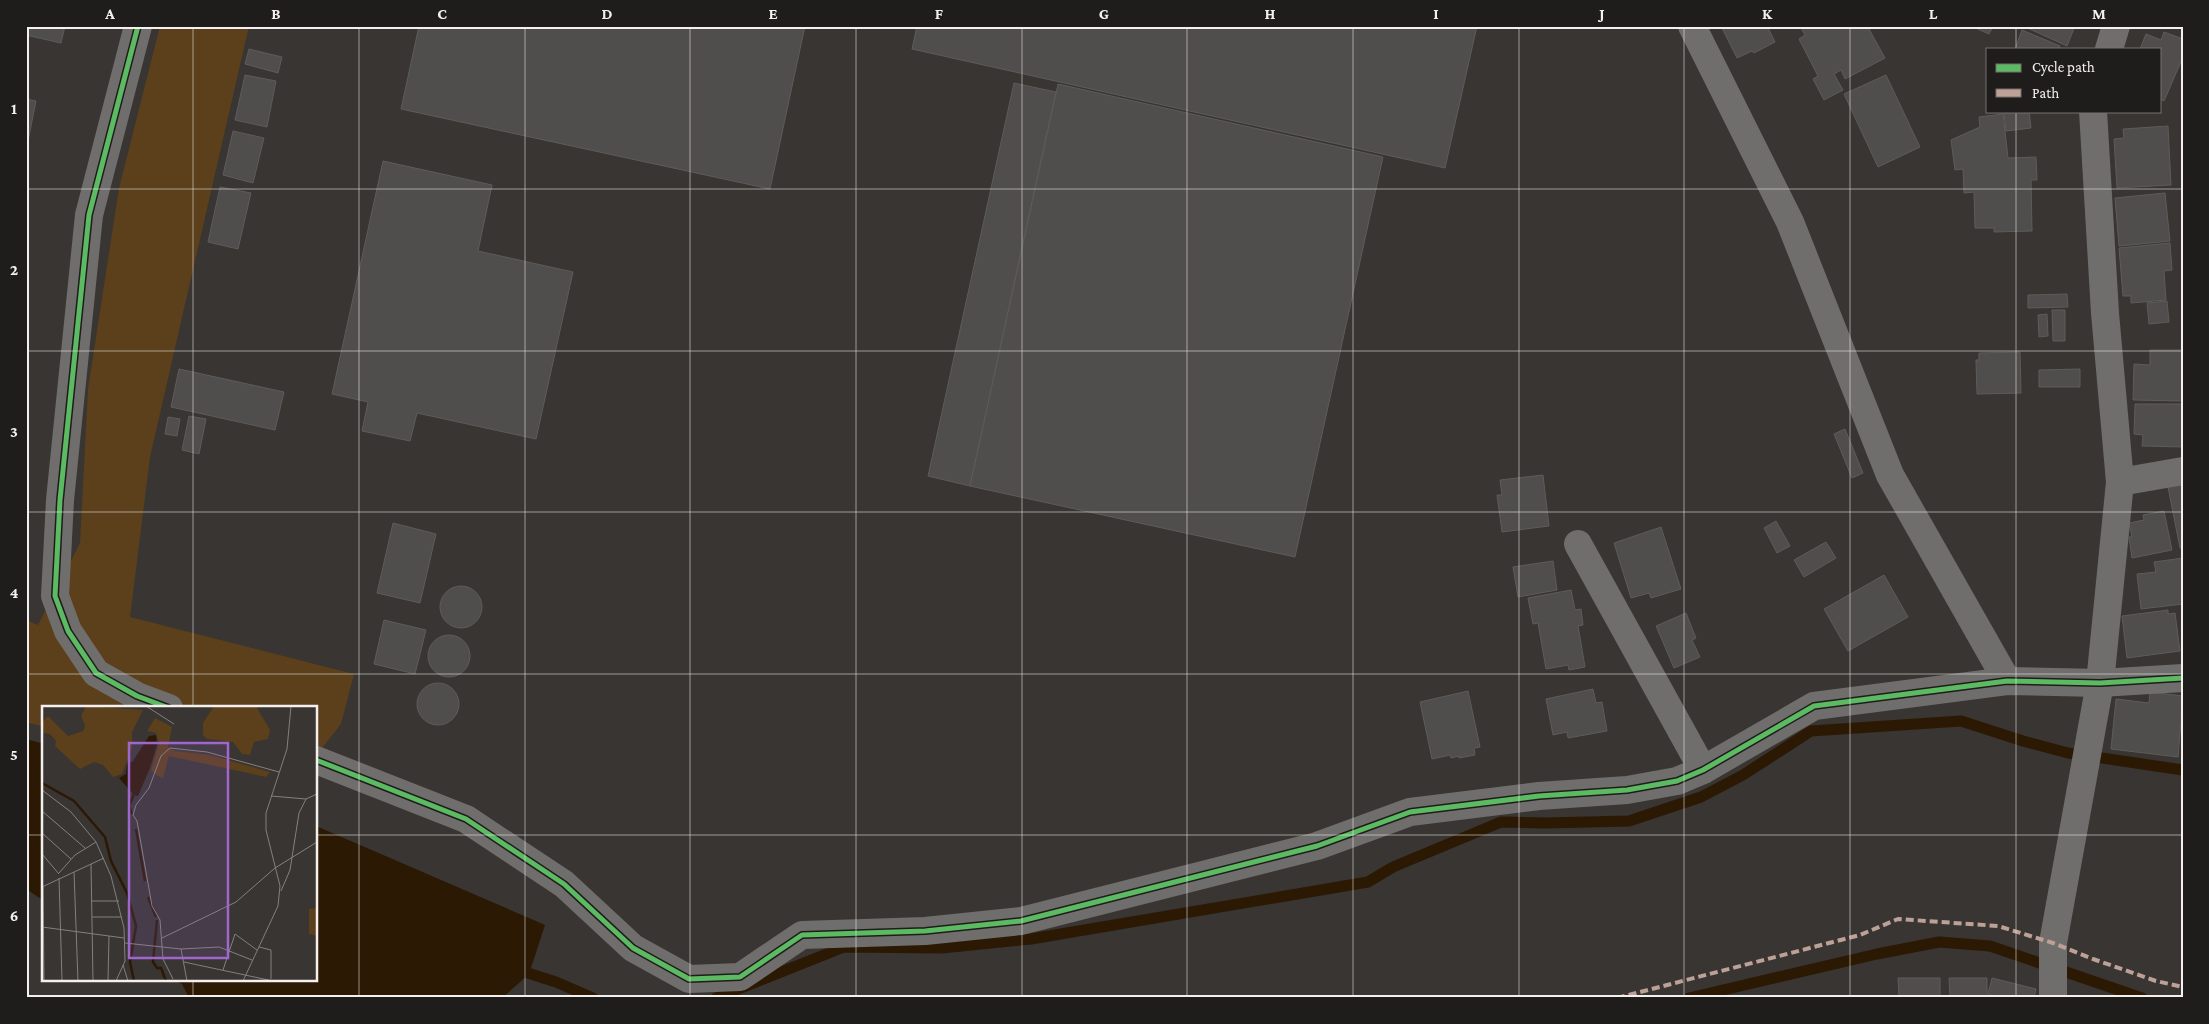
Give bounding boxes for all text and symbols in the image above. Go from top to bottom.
text: A [104,5,115,22]
text: B [271,5,281,22]
text: C [437,5,447,22]
text: D [601,5,613,22]
text: E [768,5,778,22]
text: F [935,5,944,22]
text: G [1099,5,1109,22]
text: H [1265,5,1276,22]
text: I [1433,5,1439,22]
text: J [1597,5,1605,22]
text: K [1762,5,1773,22]
text: L [1929,5,1938,22]
text: M [2092,5,2106,22]
legend [1986,48,2162,112]
text: Cycle path [2032,59,2095,76]
text: Path [2032,85,2059,101]
text: 1 [11,100,17,117]
text: 2 [10,261,18,278]
text: 3 [10,423,18,440]
text: 4 [10,584,19,601]
inset map [42,706,318,982]
text: 5 [10,746,18,763]
text: 6 [10,907,18,924]

